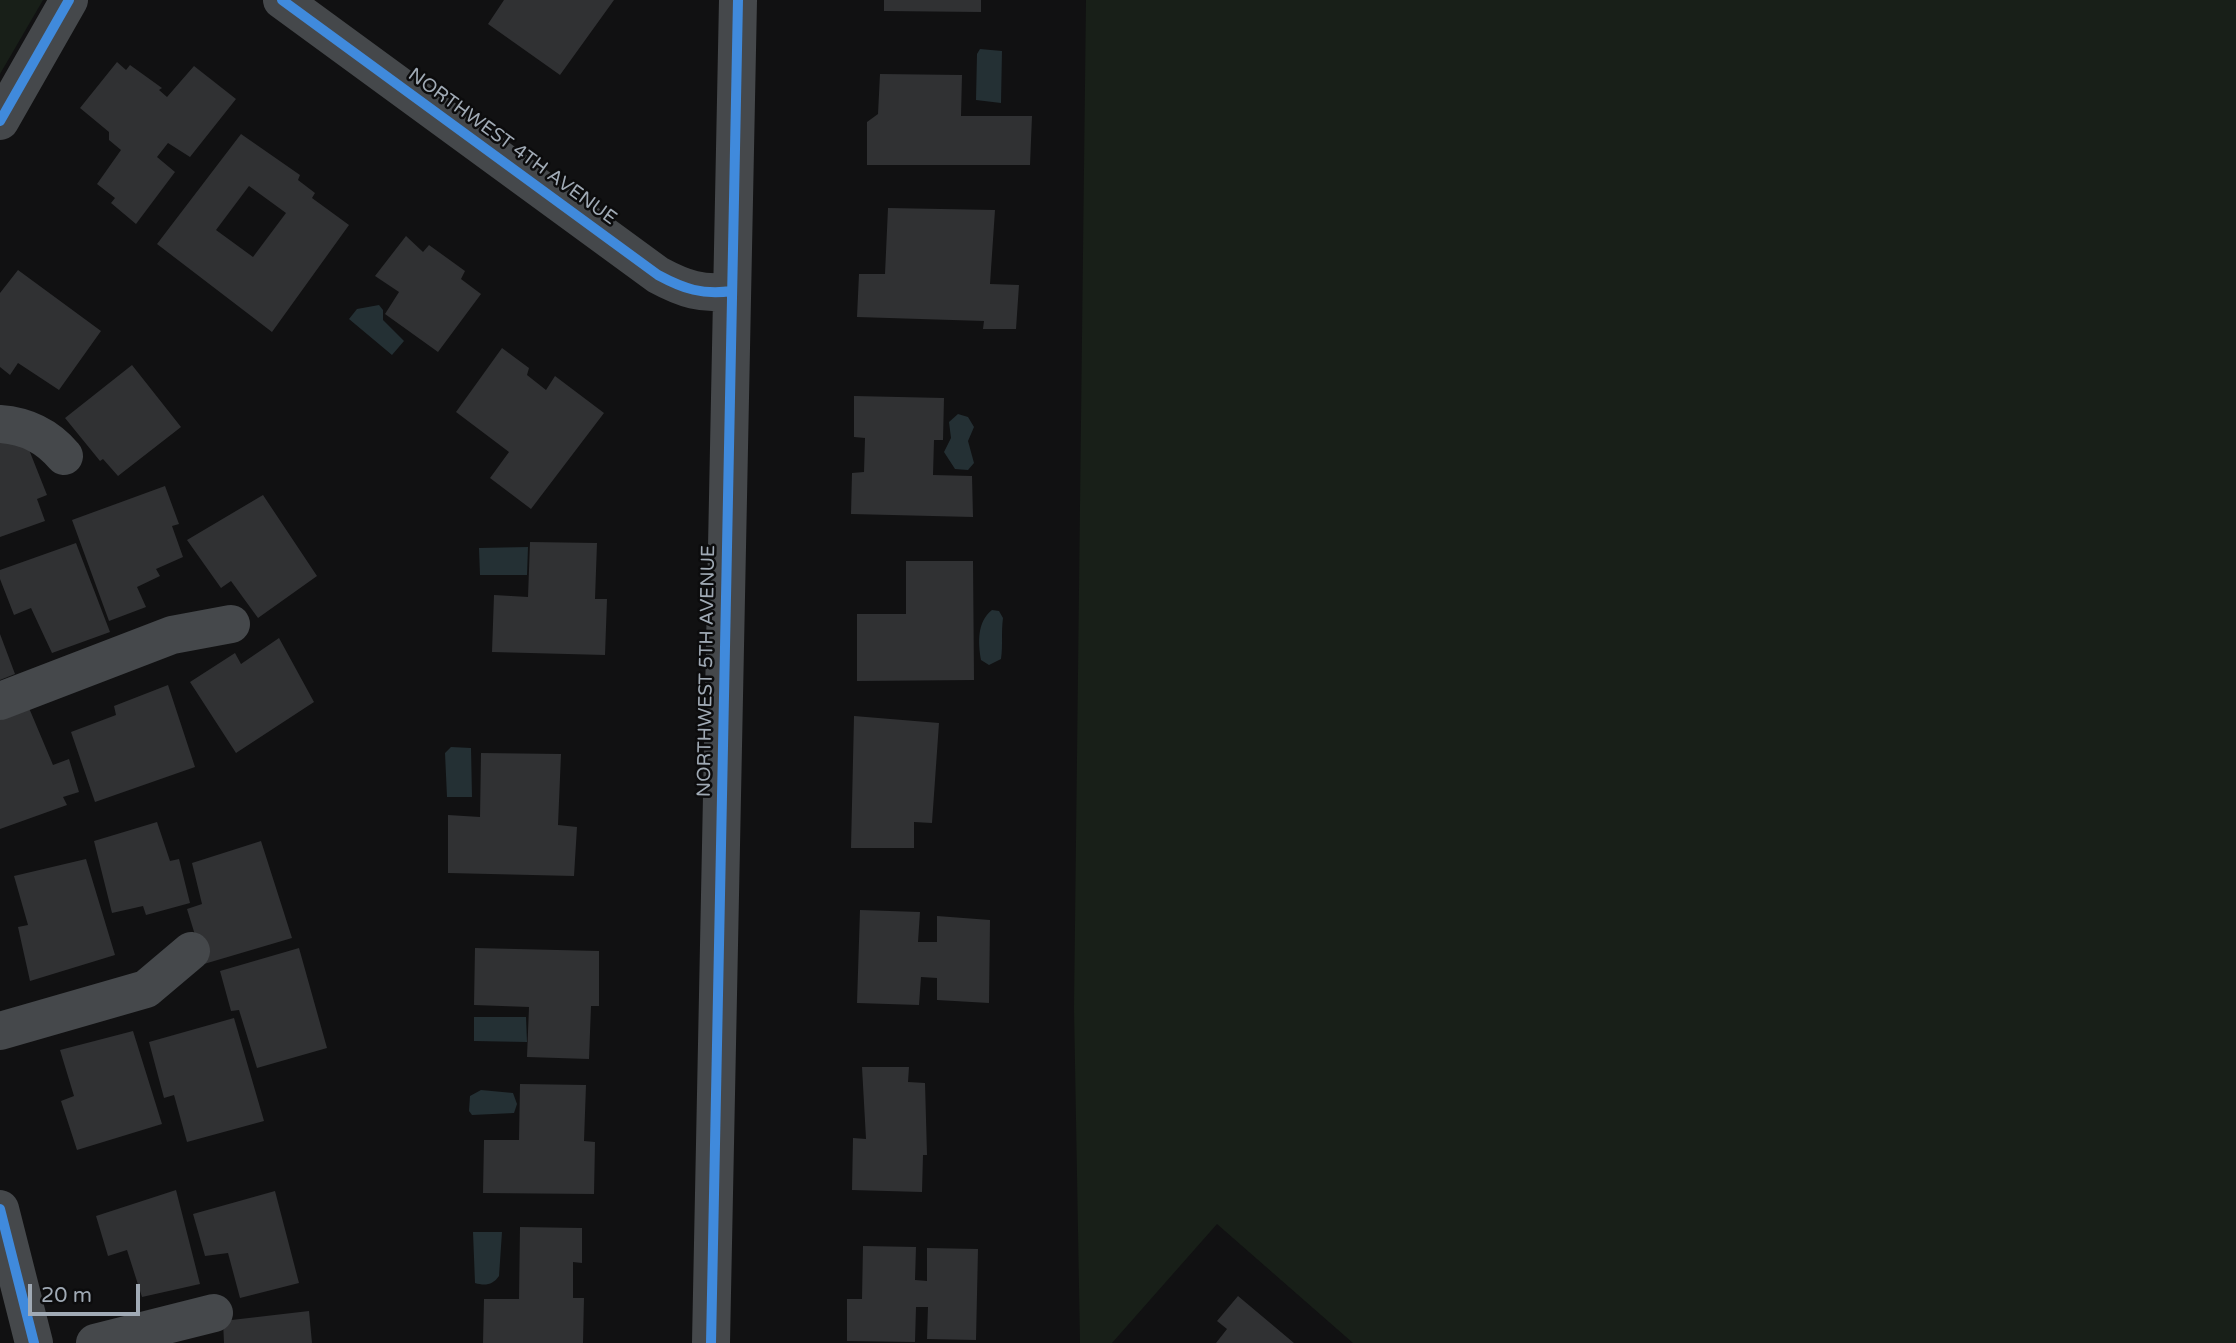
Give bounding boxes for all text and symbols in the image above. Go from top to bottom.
street label: NORTHWEST 4TH AVENUE [403,64,621,230]
street label: NORTHWEST 5TH AVENUE [693,545,721,797]
scale bar [32,1270,144,1314]
text: 20 m [41,1283,92,1308]

